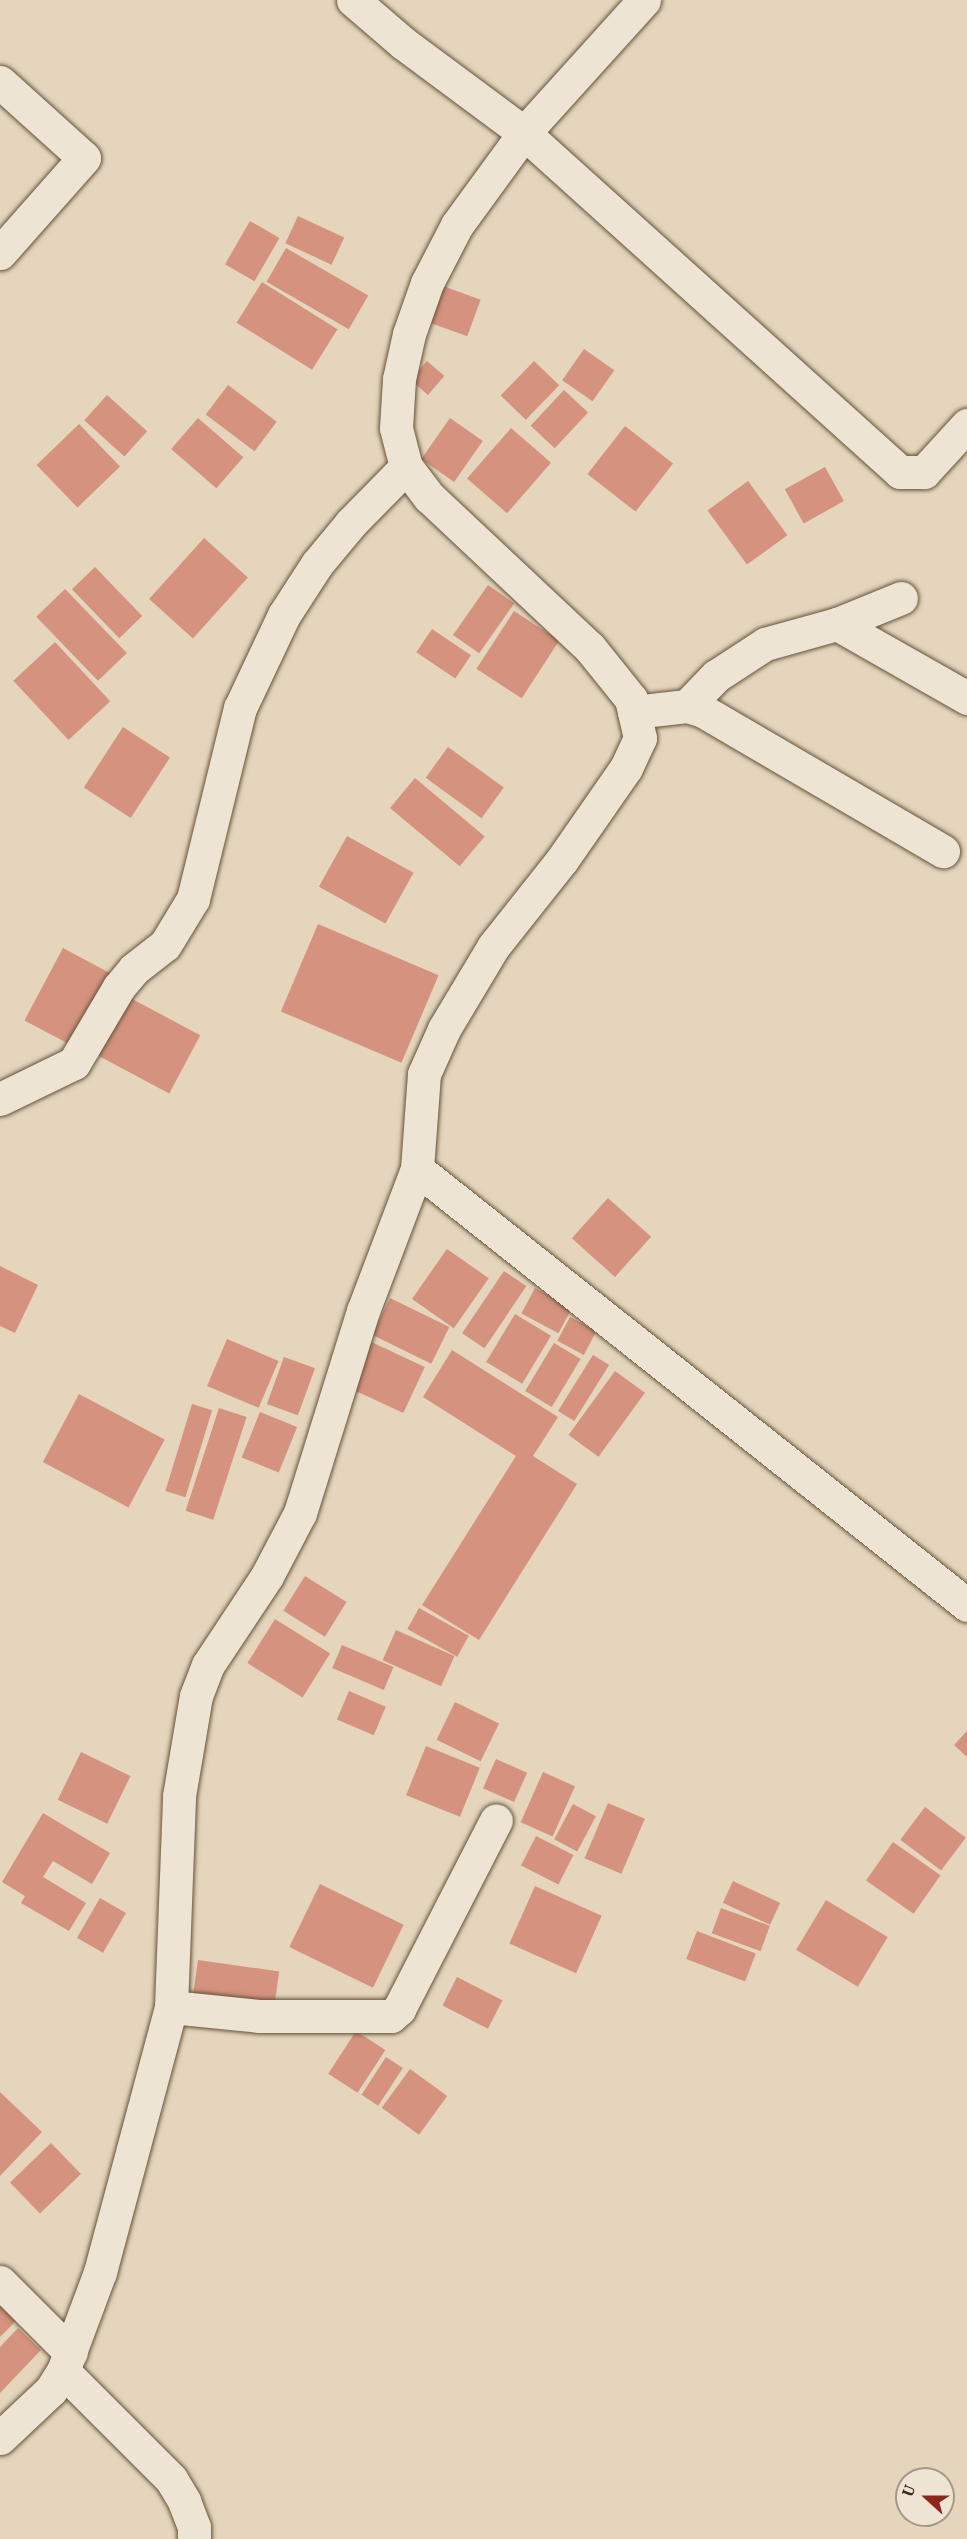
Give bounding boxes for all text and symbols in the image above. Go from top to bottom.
north arrow [895,2467,955,2527]
text: U [898,2482,922,2500]

